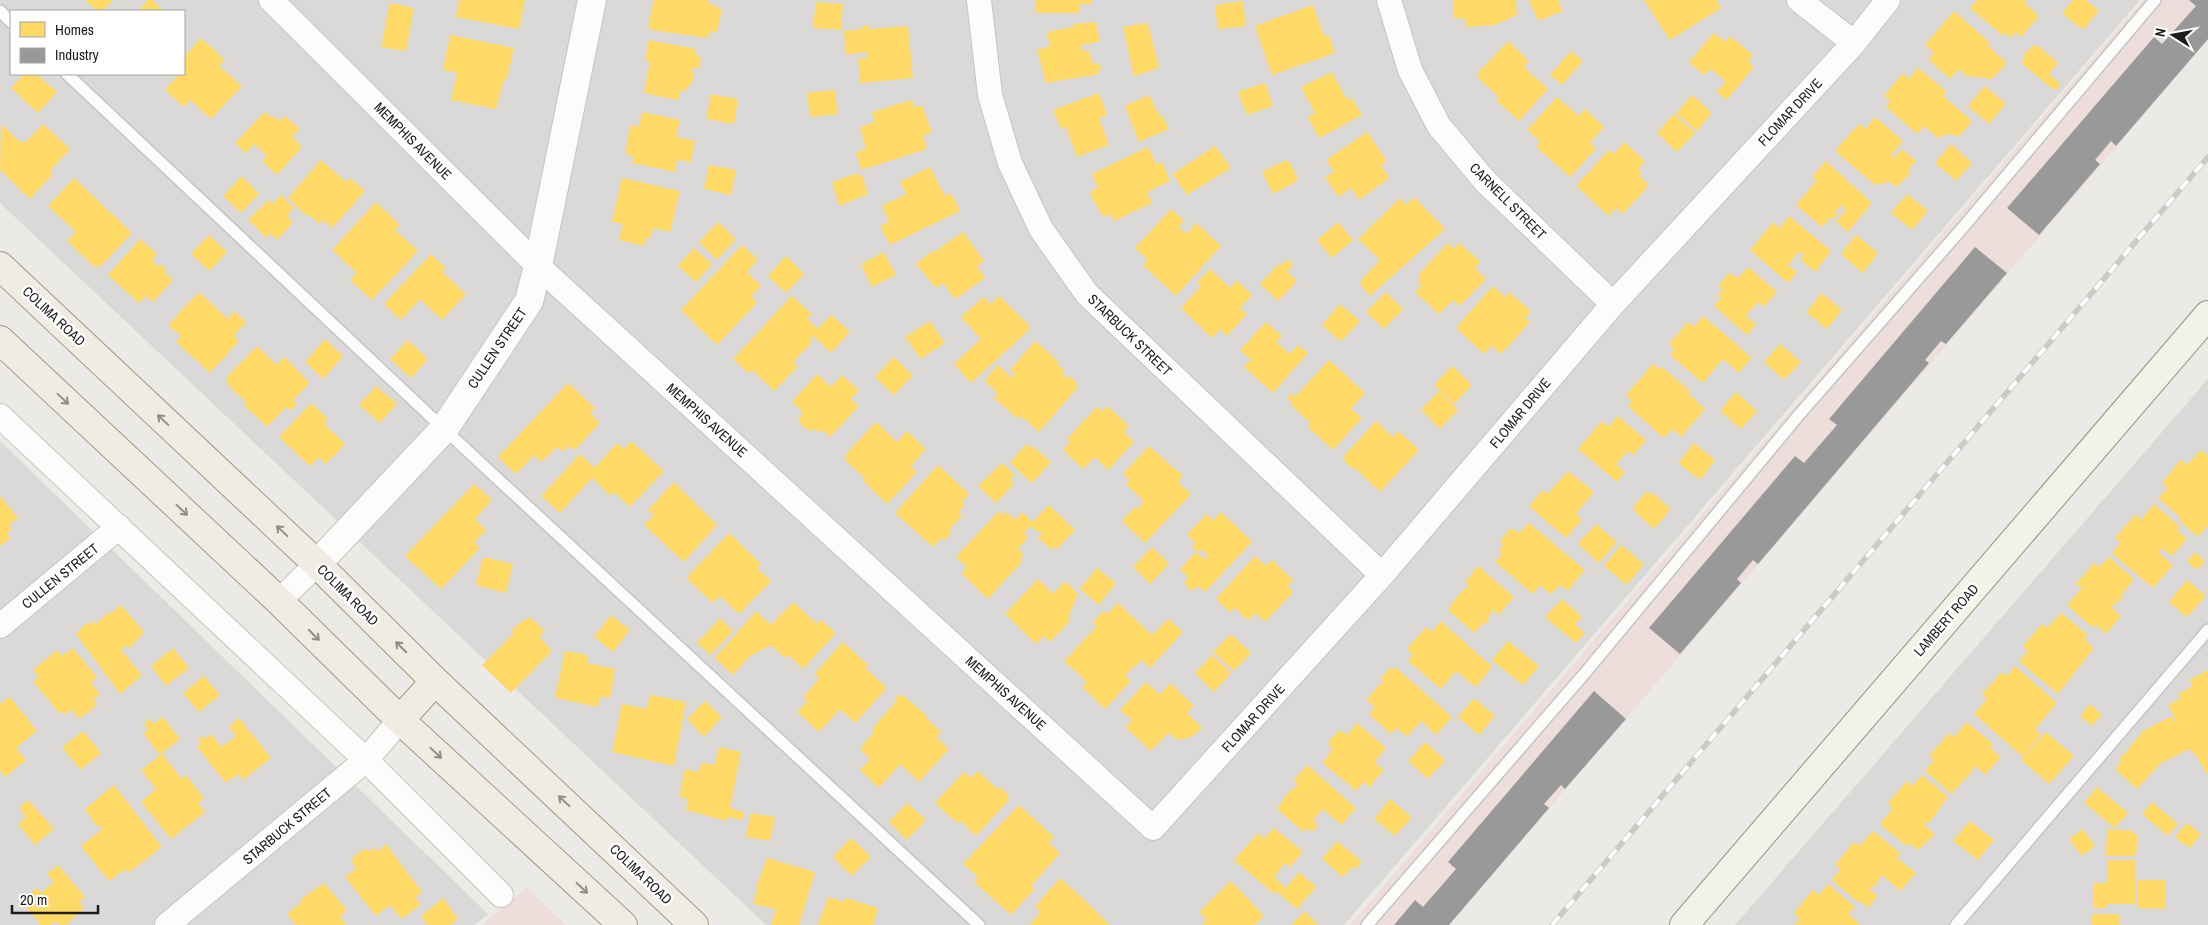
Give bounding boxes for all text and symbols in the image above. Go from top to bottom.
legend [10,10,185,75]
north arrow [2148,10,2198,60]
text: Homes [55,19,94,40]
text: N [2151,27,2170,38]
text: Industry [55,44,100,65]
street label: FLOMAR DRIVE [1754,74,1826,150]
street label: MEMPHIS AVENUE [370,98,456,184]
street label: CARNELL STREET [1466,159,1550,243]
street label: COLIMA ROAD [19,282,89,350]
street label: STARBUCK STREET [1084,290,1176,380]
street label: CULLEN STREET [463,304,531,392]
street label: FLOMAR DRIVE [1485,374,1555,452]
street label: MEMPHIS AVENUE [663,379,751,461]
one-way arrow [57,393,70,405]
one-way arrow [157,414,170,426]
one-way arrow [176,504,188,516]
one-way arrow [275,525,288,537]
street label: CULLEN STREET [18,539,102,613]
street label: COLIMA ROAD [313,560,383,630]
street label: LAMBERT ROAD [1910,580,1982,660]
one-way arrow [308,629,320,641]
one-way arrow [394,641,407,653]
street label: MEMPHIS AVENUE [962,652,1050,734]
street label: FLOMAR DRIVE [1217,680,1289,756]
one-way arrow [429,747,442,759]
street label: STARBUCK STREET [239,784,335,868]
one-way arrow [557,795,570,807]
street label: COLIMA ROAD [606,840,676,908]
scale bar [12,882,99,914]
one-way arrow [576,882,589,894]
text: 20 m [20,889,47,910]

